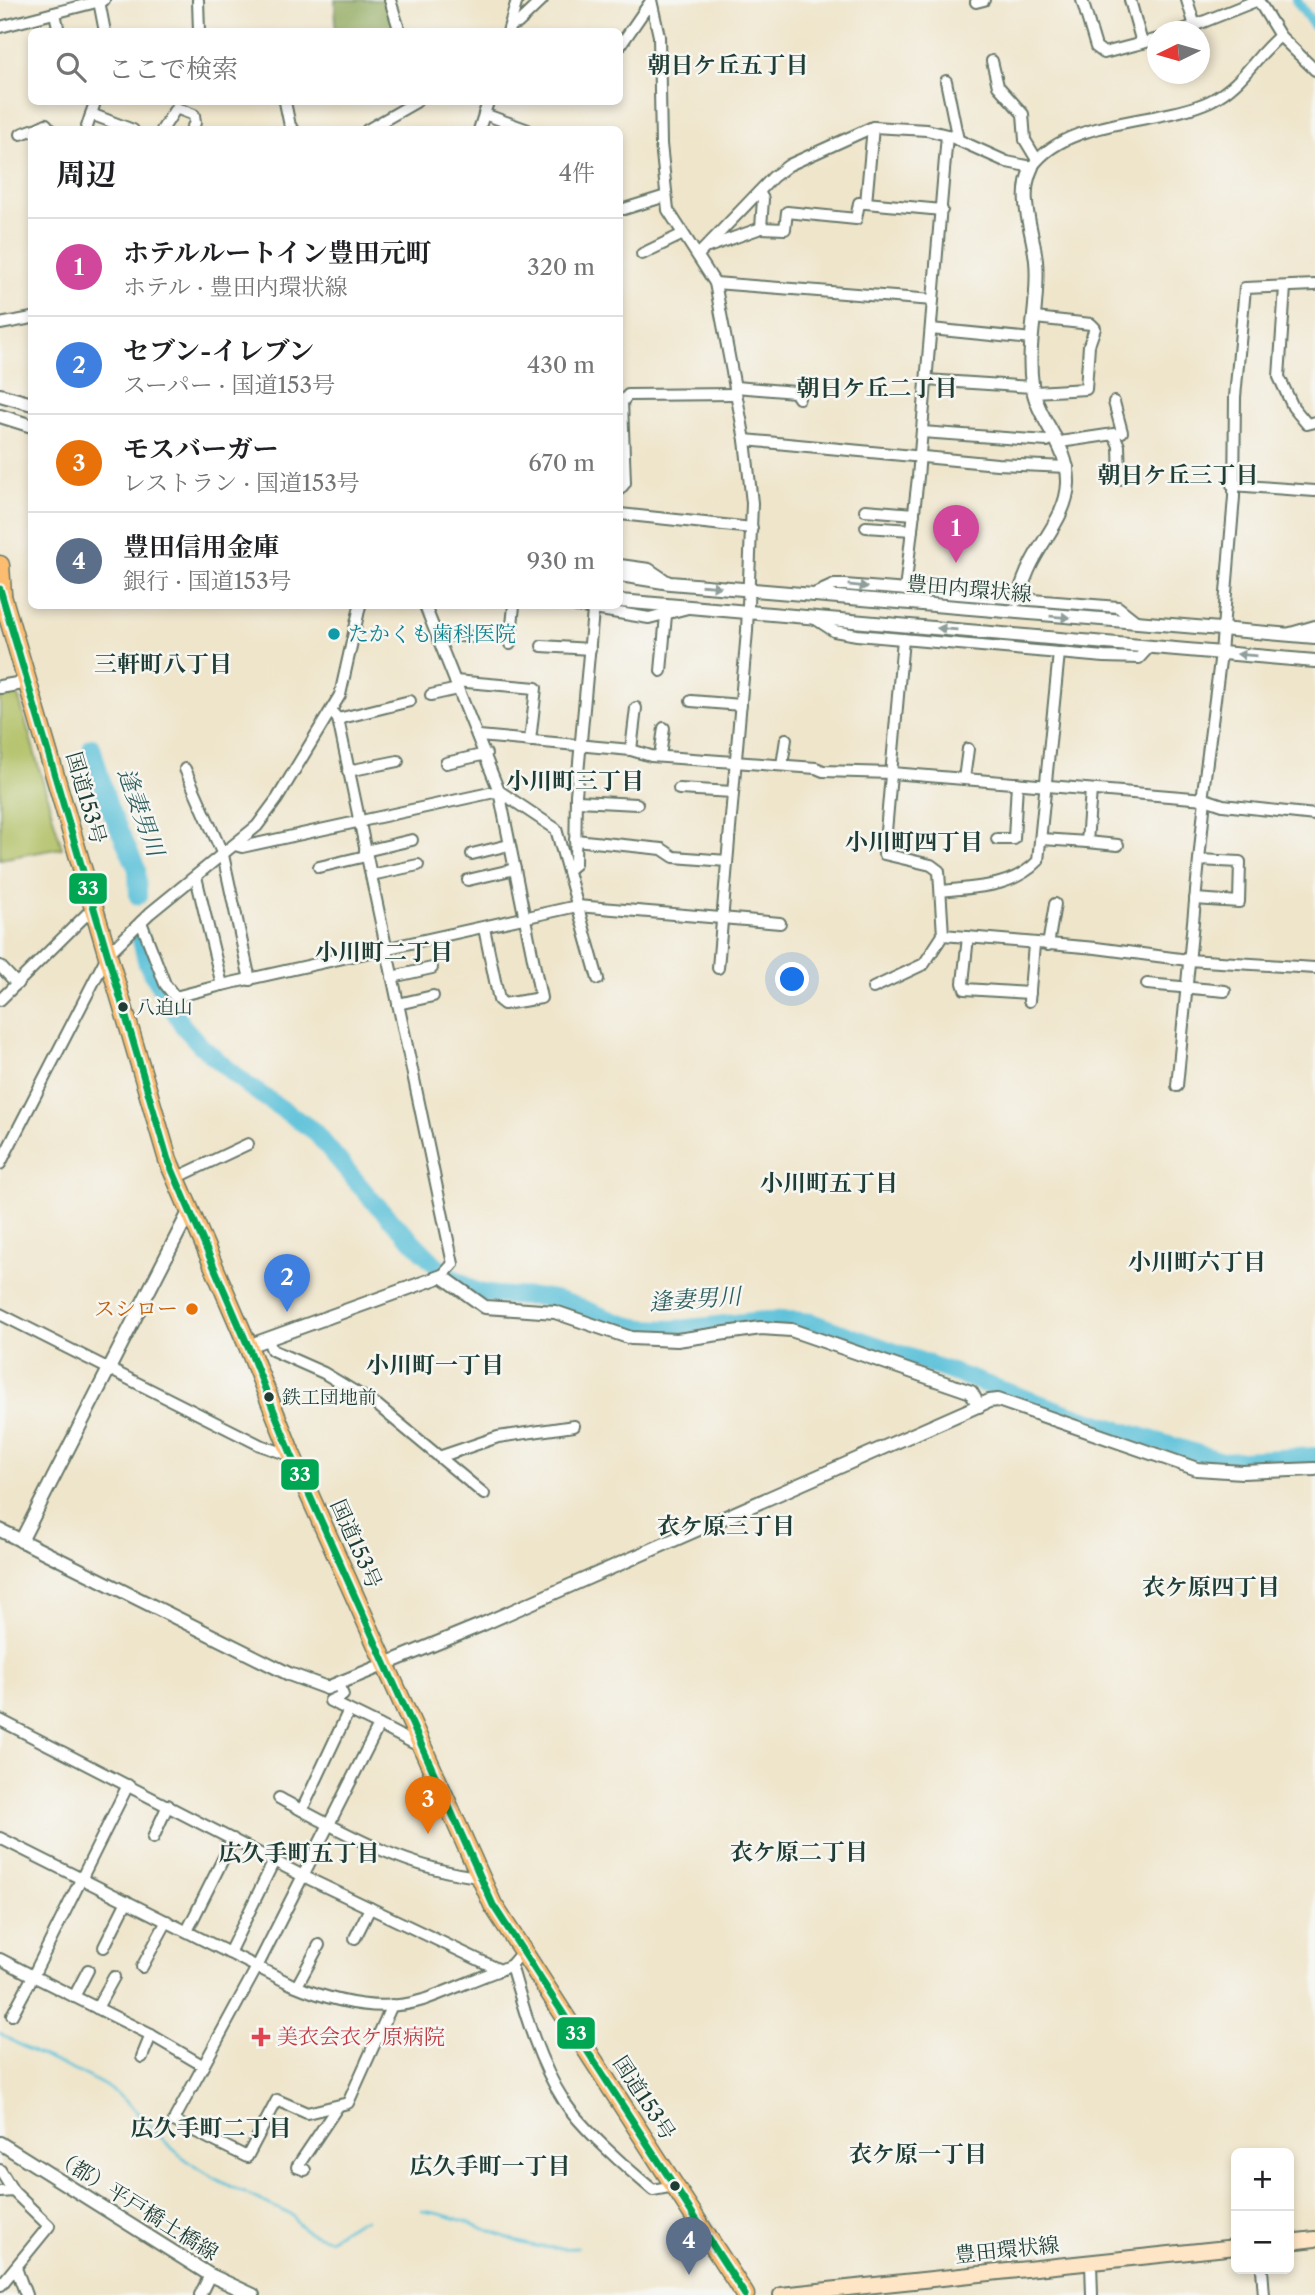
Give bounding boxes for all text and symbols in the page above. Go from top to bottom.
north arrow [1147,21,1210,84]
search box [28,28,623,105]
icon: search [52,48,90,86]
district label: 朝日ケ丘五丁目 [648,51,809,79]
text: ここで検索 [108,53,238,85]
text: 周辺 [56,156,116,193]
text: 4件 [559,159,595,187]
text: ホテルルートイン豊田元町 [123,237,432,269]
text: 1 [74,253,84,281]
text: 320 m [527,253,595,281]
text: ホテル · 豊田内環状線 [123,273,348,301]
text: セブン-イレブン [123,335,314,367]
text: 2 [72,351,86,379]
text: 430 m [527,351,595,379]
text: スーパー · 国道153号 [123,371,335,399]
district label: 朝日ケ丘二丁目 [797,374,958,402]
text: モスバーガー [123,433,278,465]
text: 3 [73,449,86,477]
text: 670 m [528,449,595,477]
district label: 朝日ケ丘三丁目 [1098,461,1259,489]
text: レストラン · 国道153号 [123,469,360,497]
pin: 1 [933,505,979,563]
text: 豊田信用金庫 [123,531,279,563]
text: 4 [72,547,86,575]
text: 930 m [527,547,595,575]
text: 銀行 · 国道153号 [123,567,292,595]
street label: 豊田内環状線 [905,571,1033,606]
one-way arrow [701,581,723,592]
one-way arrow [847,581,869,592]
one-way arrow [1049,612,1071,623]
place label: たかくも歯科医院 [348,621,516,646]
one-way arrow [936,623,958,634]
marker: たかくも歯科医院 [326,626,342,642]
one-way arrow [1236,649,1258,660]
district label: 三軒町八丁目 [94,650,232,678]
street label: 国道153号 [61,749,112,847]
water label: 逢妻男川 [112,764,171,863]
district label: 小川町三丁目 [506,767,644,795]
district label: 小川町四丁目 [845,828,983,856]
line badge: 33 [68,872,108,905]
text: 33 [77,877,99,900]
district label: 小川町二丁目 [315,938,453,966]
your location [775,962,809,996]
place label: 八迫山 [136,996,193,1019]
marker: 八迫山 [116,1000,130,1014]
district label: 小川町五丁目 [760,1169,898,1197]
district label: 小川町六丁目 [1128,1248,1266,1276]
pin: 2 [264,1254,310,1312]
water label: 逢妻男川 [648,1282,745,1316]
place label: スシロー [94,1296,178,1321]
marker: スシロー [184,1301,200,1317]
district label: 小川町一丁目 [366,1351,504,1379]
place label: 鉄工団地前 [282,1386,377,1409]
marker: 鉄工団地前 [262,1390,276,1404]
line badge: 33 [280,1458,320,1491]
text: 33 [289,1463,311,1486]
street label: 国道153号 [326,1495,387,1592]
district label: 衣ケ原三丁目 [657,1512,795,1540]
district label: 衣ケ原四丁目 [1142,1573,1280,1601]
pin: 3 [405,1776,451,1834]
district label: 衣ケ原二丁目 [730,1838,868,1866]
district label: 広久手町五丁目 [219,1839,380,1867]
line badge: 33 [556,2016,596,2050]
text: 33 [565,2022,587,2045]
place label: 美衣会衣ケ原病院 [277,2024,445,2049]
marker: 美衣会衣ケ原病院 [251,2027,271,2047]
street label: 国道153号 [608,2051,681,2144]
district label: 広久手町二丁目 [131,2114,292,2142]
district label: 衣ケ原一丁目 [849,2140,987,2168]
street label: （都）平戸橋土橋線 [50,2144,223,2265]
map controls [1231,2148,1294,2274]
button: + [1231,2148,1294,2211]
district label: 広久手町一丁目 [410,2152,571,2180]
unlabelled marker [668,2179,682,2193]
button: − [1231,2211,1294,2274]
pin: 4 [666,2217,712,2275]
street label: 豊田環状線 [953,2232,1060,2267]

